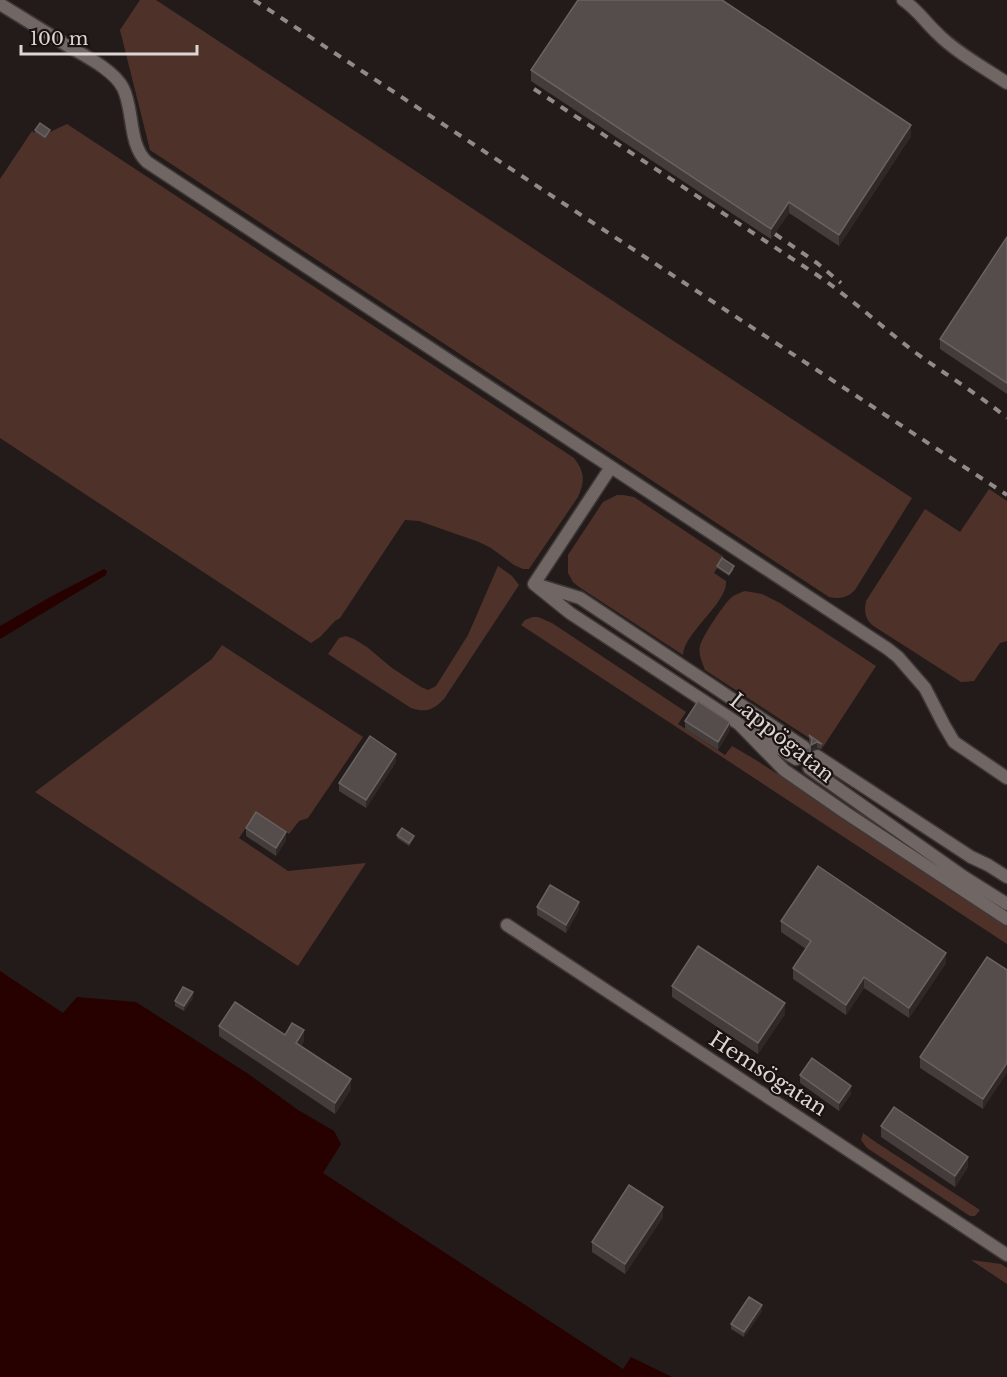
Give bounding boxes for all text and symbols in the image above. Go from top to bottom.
scale bar [21,18,196,56]
text: 100 m [30,28,88,50]
street label: Lappögatan [724,688,840,788]
street label: Hemsögatan [704,1026,832,1122]

